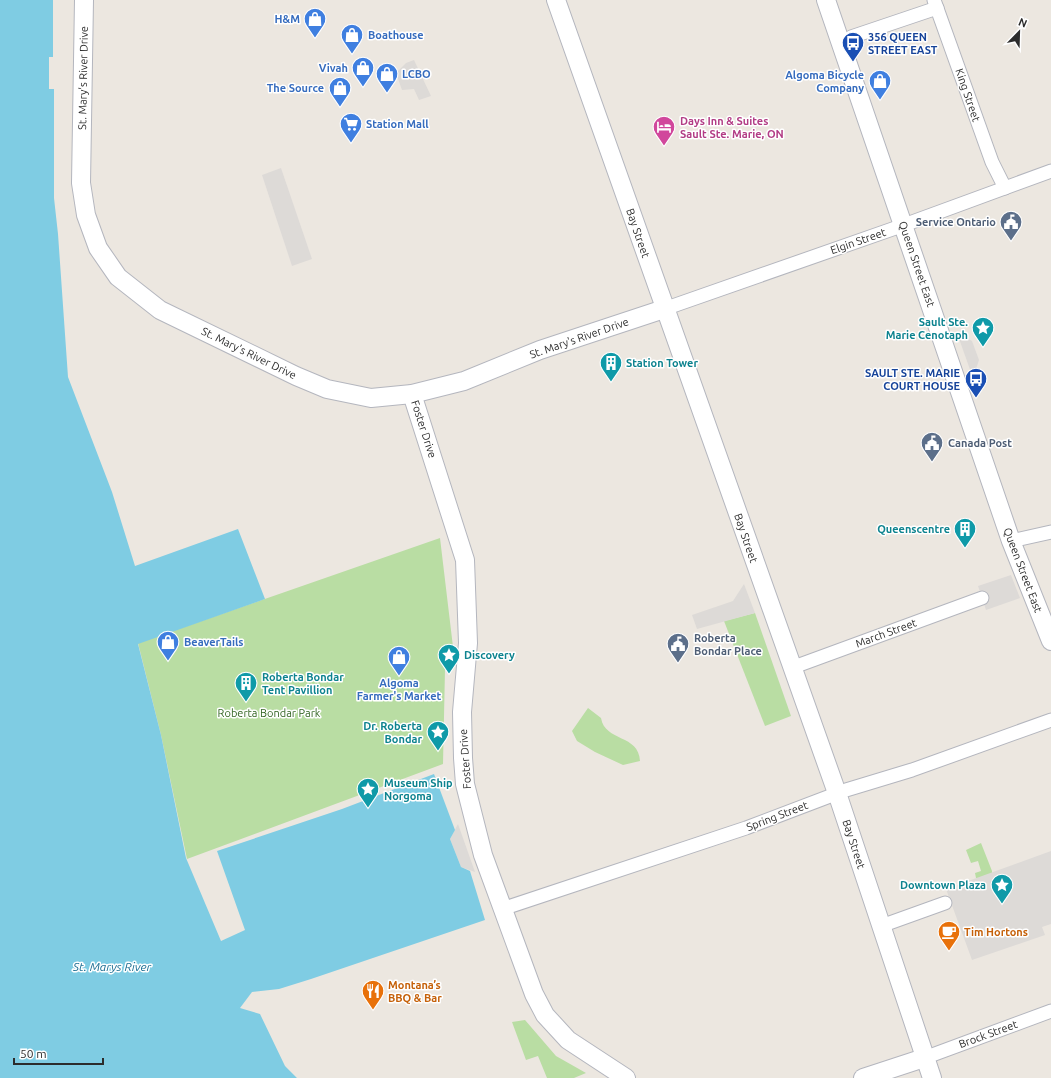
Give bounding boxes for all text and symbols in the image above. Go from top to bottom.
shop icon: H&M [302,6,328,39]
north arrow [999,12,1039,52]
place label: H&M [275,13,300,25]
text: N [1017,16,1029,30]
shop icon: Boathouse [339,22,365,55]
street label: St. Mary's River Drive [76,26,90,130]
place label: Boathouse [368,29,424,41]
bus stop icon: 356 QUEEN STREET EAST [840,30,866,63]
place label: 356 QUEEN STREET EAST [868,31,938,56]
shop icon: Vivah [350,55,376,88]
shop icon: LCBO [374,61,400,94]
place label: Vivah [319,62,348,74]
street label: King Street [953,67,983,124]
place label: LCBO [402,68,431,80]
shop icon: Algoma Bicycle Company [867,68,893,101]
place label: Algoma Bicycle Company [785,69,864,94]
shop icon: The Source [327,75,353,108]
place label: The Source [267,82,324,94]
supermarket icon: Station Mall [338,111,364,144]
hotel icon: Days Inn & Suites Sault Ste. Marie, ON [651,114,677,147]
place label: Days Inn & Suites Sault Ste. Marie, ON [680,115,784,140]
place label: Station Mall [366,118,429,130]
street label: Bay Street [624,207,652,260]
public building icon: Service Ontario [998,209,1024,242]
place label: Service Ontario [916,216,996,228]
street label: Queen Street East [897,220,938,309]
street label: Elgin Street [829,226,888,256]
street label: St. Mary's River Drive [528,315,630,361]
place icon: Sault Ste. Marie Cenotaph [970,315,996,348]
place label: Sault Ste. Marie Cenotaph [886,316,968,341]
street label: St. Mary's River Drive [200,325,298,381]
building icon: Station Tower [598,350,624,383]
place label: Station Tower [626,357,698,369]
bus stop icon: SAULT STE. MARIE COURT HOUSE [963,366,989,399]
place label: SAULT STE. MARIE COURT HOUSE [865,367,960,392]
street label: Foster Drive [409,399,439,459]
public building icon: Canada Post [919,430,945,463]
place label: Canada Post [948,437,1012,449]
street label: Bay Street [732,512,760,565]
building icon: Queenscentre [952,516,978,549]
place label: Queenscentre [877,523,950,535]
street label: Queen Street East [1001,526,1045,615]
street label: March Street [854,616,919,650]
shop icon: BeaverTails [155,629,181,662]
public building icon: Roberta Bondar Place [665,631,691,664]
place label: Roberta Bondar Place [694,632,762,657]
place label: BeaverTails [184,636,244,648]
place icon: Discovery [436,642,462,675]
shop icon: Algoma Farmer's Market [386,644,412,677]
place label: Discovery [464,649,515,661]
building icon: Roberta Bondar Tent Pavillion [233,670,259,703]
place label: Roberta Bondar Tent Pavillion [262,671,344,696]
place label: Algoma Farmer's Market [357,677,441,702]
park label: Roberta Bondar Park [218,707,321,719]
place icon: Dr. Roberta Bondar [425,719,451,752]
place label: Dr. Roberta Bondar [363,720,422,745]
street label: Foster Drive [457,729,473,789]
place icon: Museum Ship Norgoma [355,776,381,809]
place label: Museum Ship Norgoma [384,777,453,802]
street label: Spring Street [745,799,810,833]
street label: Bay Street [840,818,868,871]
place icon: Downtown Plaza [989,872,1015,905]
place label: Downtown Plaza [900,879,986,891]
cafe icon: Tim Hortons [936,919,962,952]
place label: Tim Hortons [964,926,1028,938]
water label: St. Marys River [72,960,151,973]
restaurant icon: Montana’s BBQ & Bar [360,978,386,1011]
place label: Montana’s BBQ & Bar [388,979,442,1004]
street label: Brock Street [957,1018,1020,1050]
scale bar [14,1040,103,1066]
text: 50 m [20,1047,47,1060]

